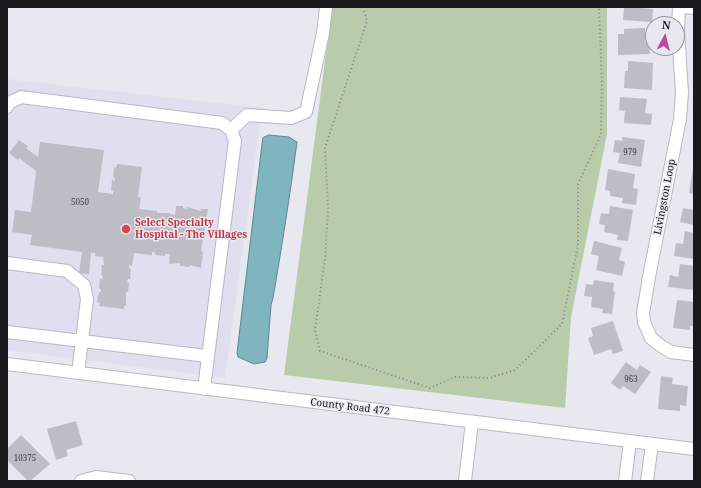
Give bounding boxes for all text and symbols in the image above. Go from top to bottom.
north arrow [645,16,685,56]
text: N [661,17,672,33]
house number: 979 [623,148,637,158]
street label: Livingston Loop [652,158,678,236]
house number: 5050 [71,198,89,208]
place label: Select Specialty Hospital - The Villages [135,217,247,240]
marker: Select Specialty Hospital - The Villages [120,223,132,235]
house number: 963 [624,375,638,385]
street label: County Road 472 [310,396,390,418]
house number: 10375 [14,454,36,464]

